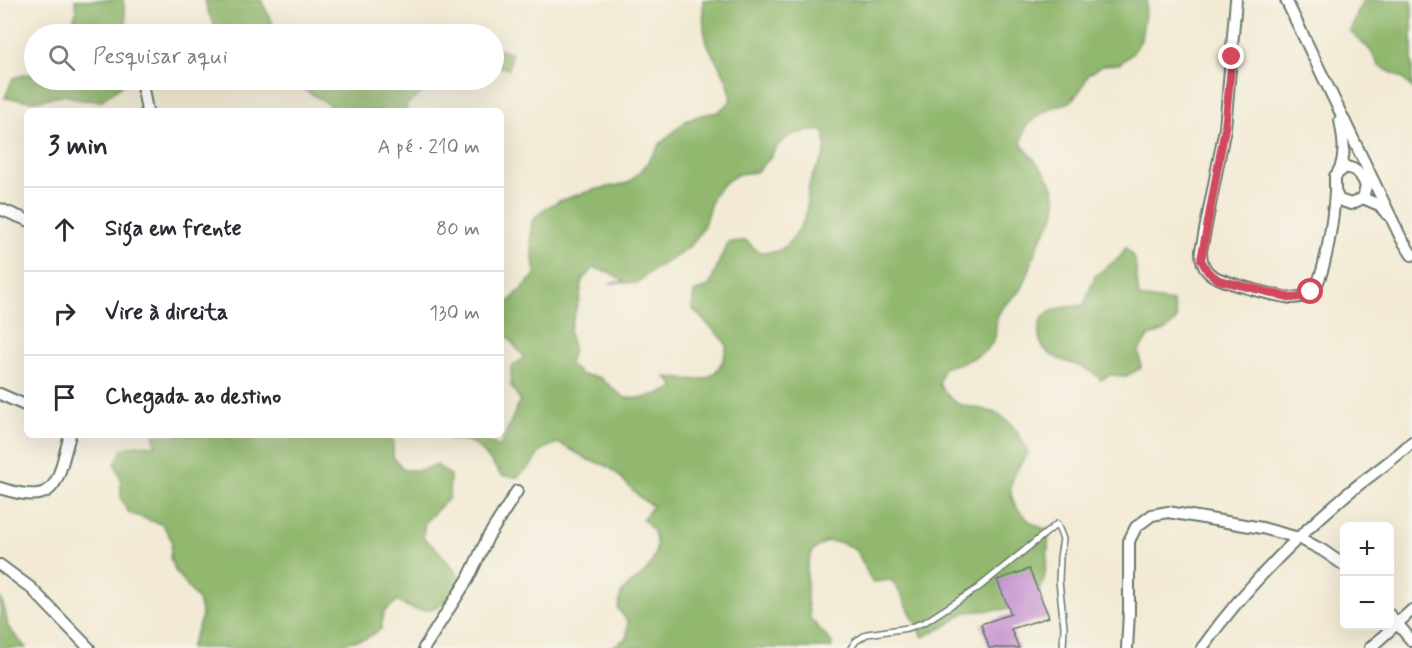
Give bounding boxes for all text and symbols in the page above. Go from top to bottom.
search box [24,24,504,90]
icon: search [45,41,78,74]
text: Pesquisar aqui [93,43,228,71]
route end [1218,43,1244,69]
text: 3 min [48,130,108,164]
text: A pé · 210 m [377,134,480,161]
icon: ahead [48,213,81,246]
text: Siga em frente [105,215,242,243]
text: 80 m [436,216,480,243]
route start [1297,278,1323,304]
icon: right [48,297,81,330]
text: Vire à direita [105,299,228,327]
text: 130 m [429,300,480,327]
icon: arrive [48,381,81,414]
text: Chegada ao destino [105,383,281,411]
map controls [1340,522,1394,630]
button: + [1340,522,1394,576]
button: − [1340,576,1394,630]

